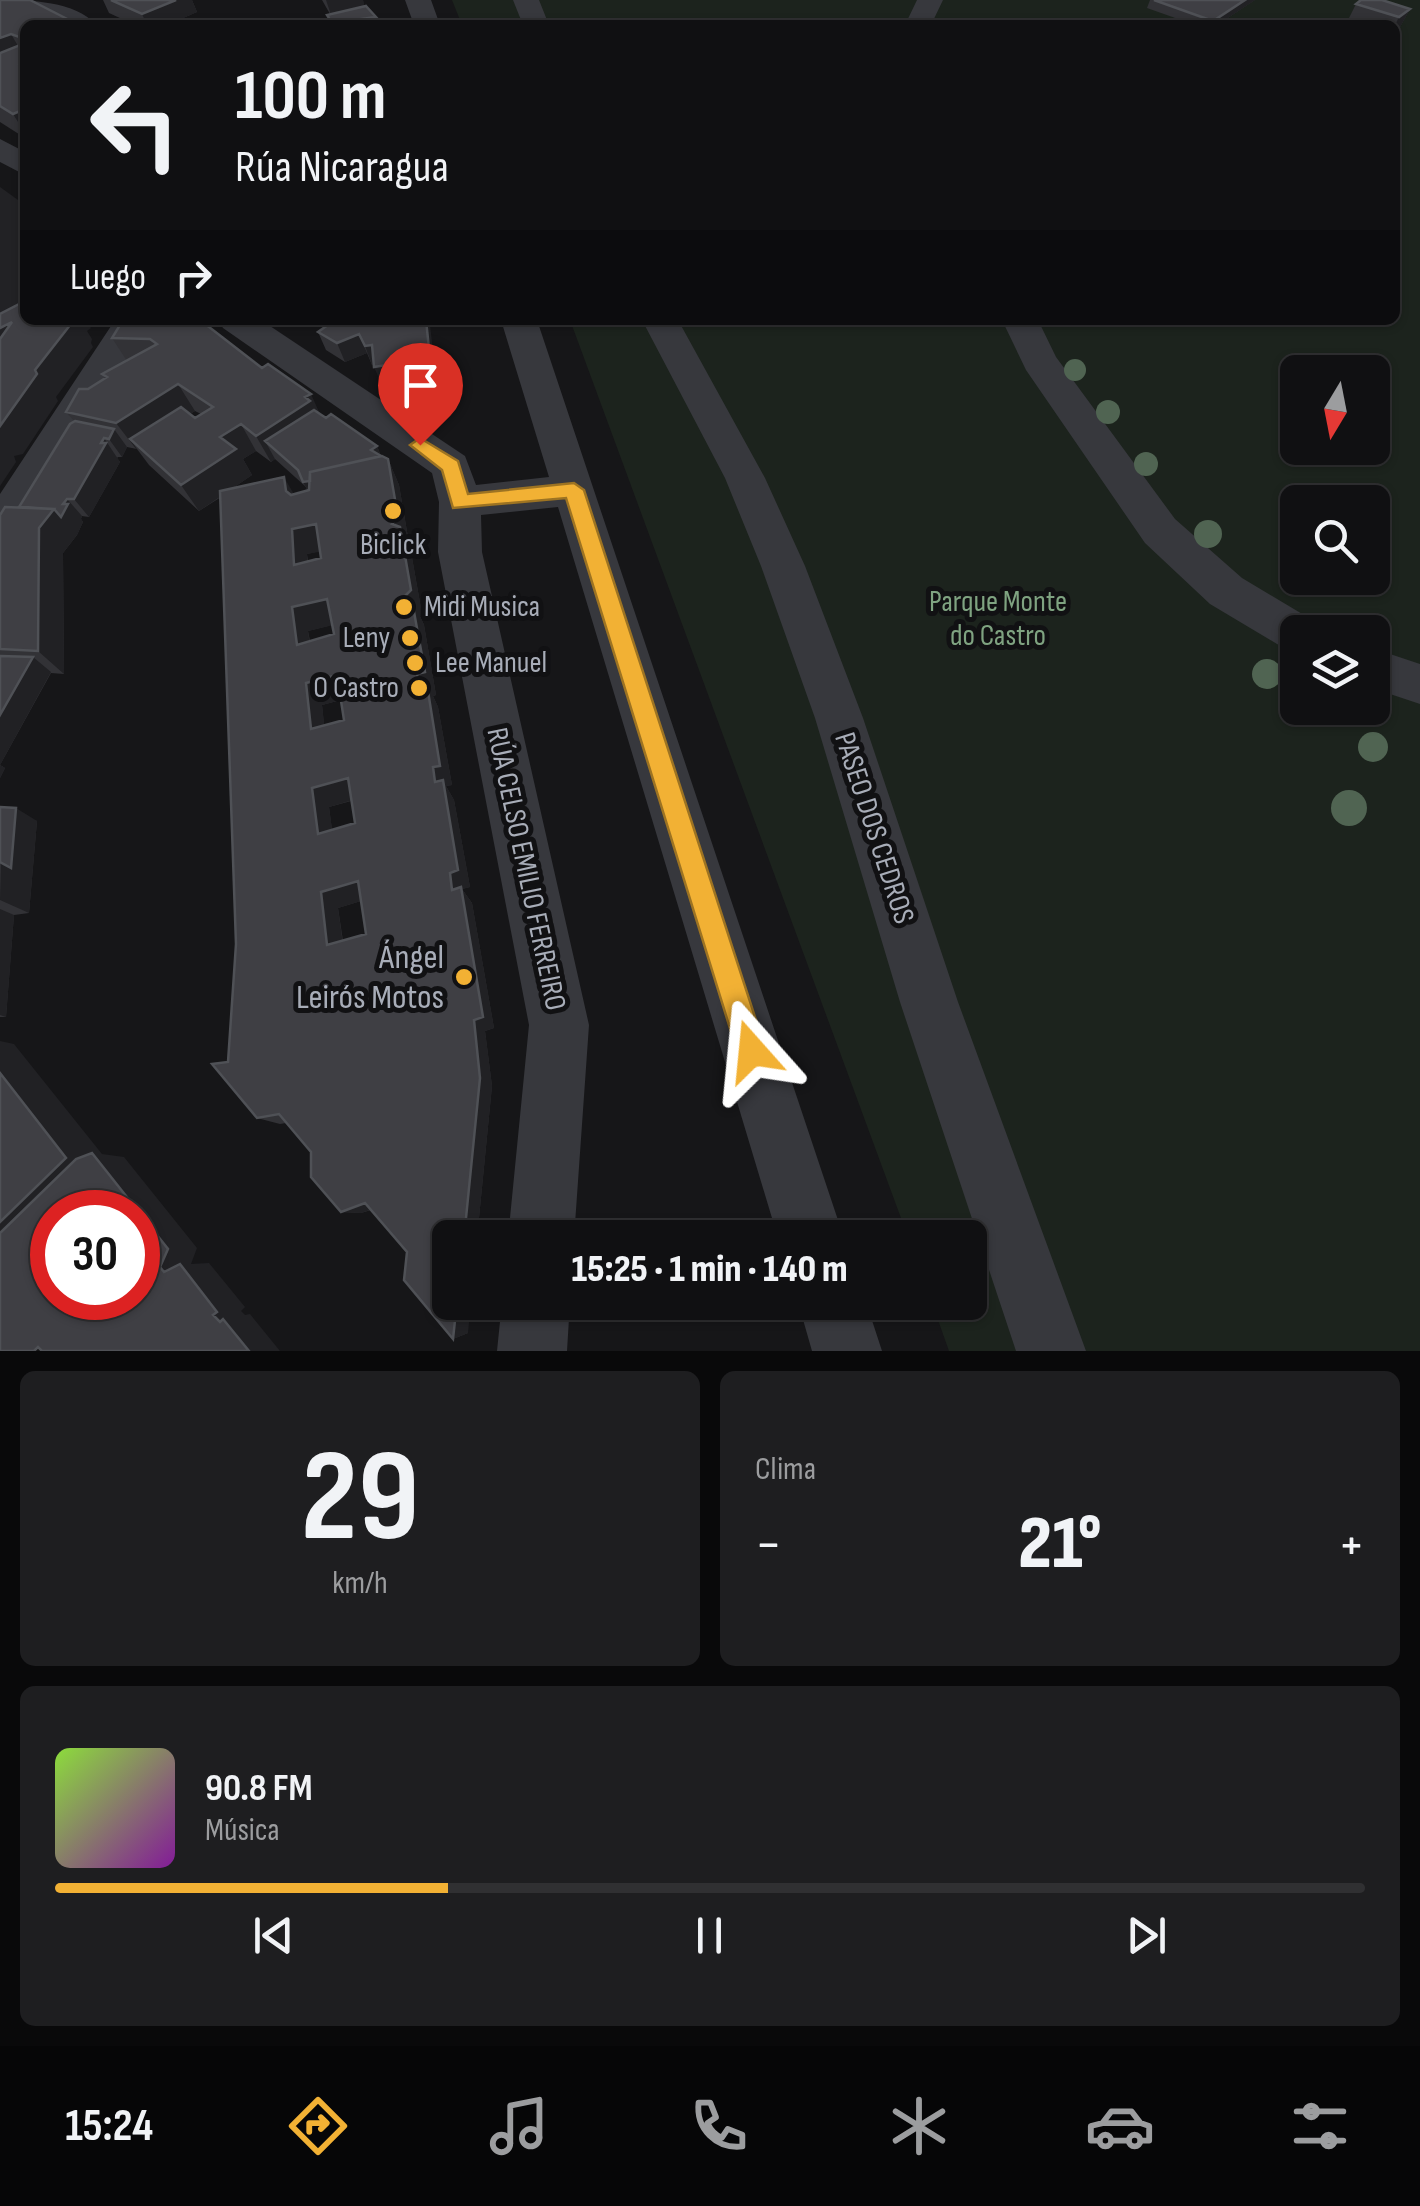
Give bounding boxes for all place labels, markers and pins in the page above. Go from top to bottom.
pin [378,343,463,446]
marker: Biclick [382,500,404,522]
place label: Biclick [360,527,427,563]
place label: Midi Musica [424,589,540,625]
marker: Midi Musica [393,596,415,618]
place label: Leny [343,620,390,656]
marker: Leny [399,627,421,649]
place label: Lee Manuel [435,645,547,681]
marker: Lee Manuel [404,652,426,674]
place label: O Castro [313,670,399,706]
marker: O Castro [408,677,430,699]
place label: Ángel Leirós Motos [296,936,444,1019]
marker: Ángel Leirós Motos [453,966,475,988]

